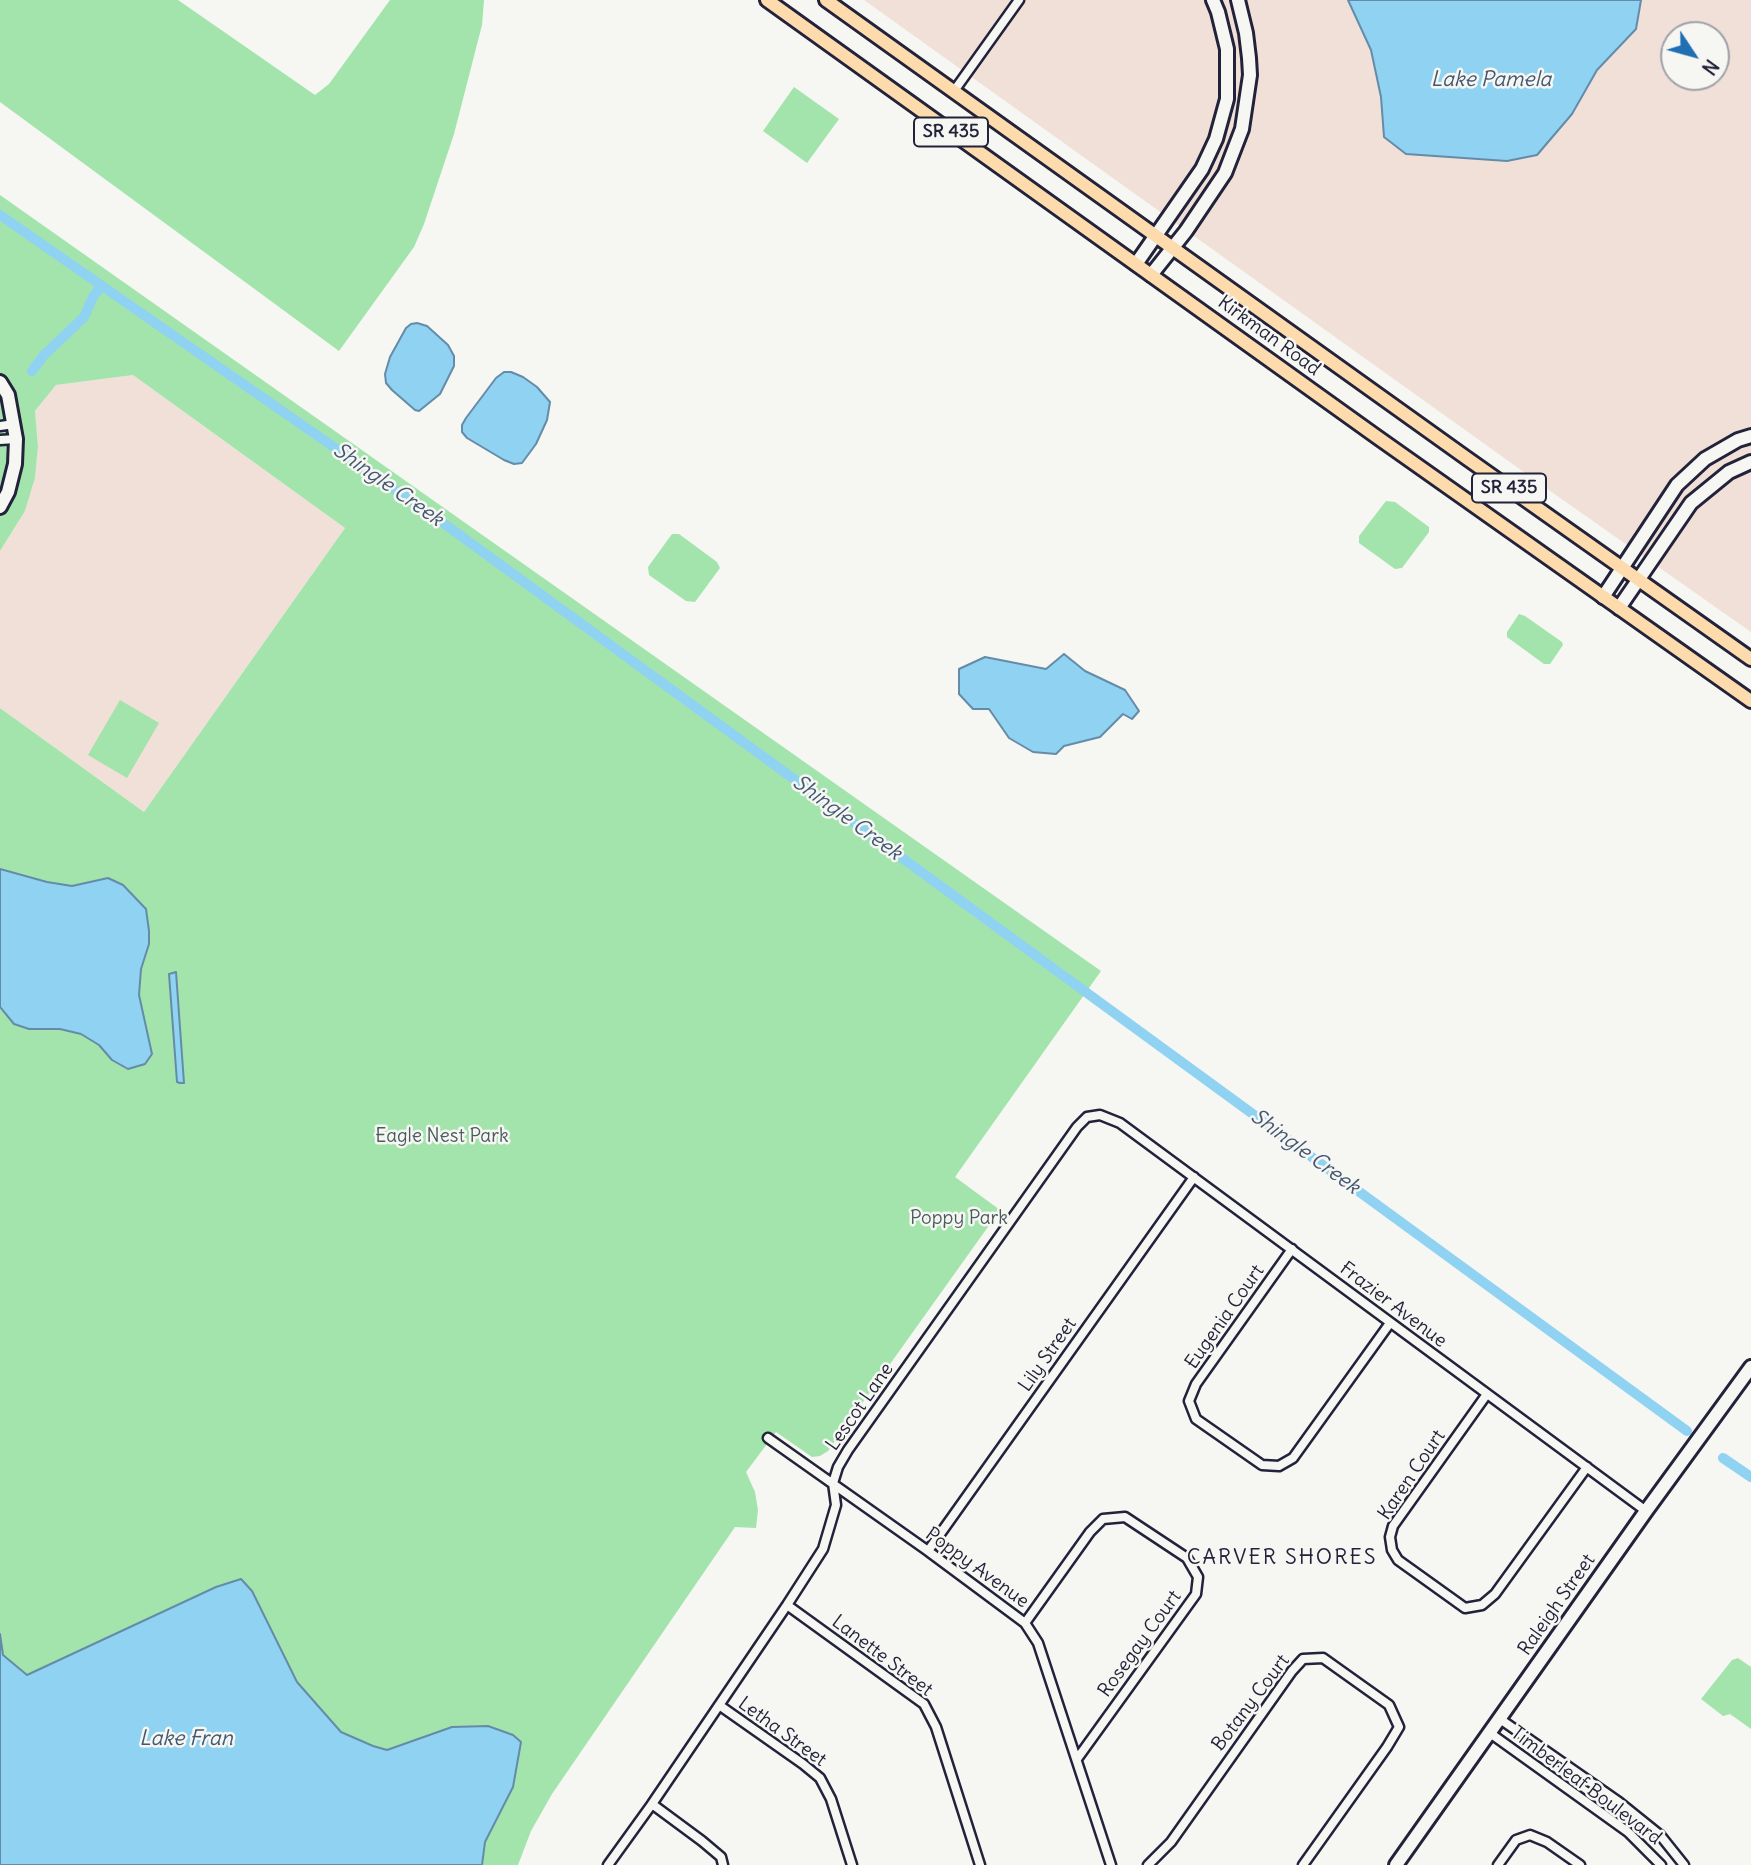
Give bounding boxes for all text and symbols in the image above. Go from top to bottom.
north arrow [1660,21,1730,91]
text: N [1697,55,1724,80]
water label: Lake Pamela [1431,67,1551,93]
road number: SR 435 [914,118,988,146]
street label: Kirkman Road [1213,291,1325,381]
water label: Shingle Creek [328,438,448,532]
road number: SR 435 [1472,474,1546,502]
water label: Shingle Creek [788,770,906,866]
water label: Shingle Creek [1246,1104,1364,1200]
park label: Eagle Nest Park [375,1126,509,1148]
park label: Poppy Park [910,1208,1008,1230]
street label: Frazier Avenue [1335,1257,1451,1353]
street label: Eugenia Court [1181,1261,1269,1373]
street label: Lily Street [1014,1314,1082,1396]
street label: Lescot Lane [821,1359,899,1455]
street label: Karen Court [1374,1426,1450,1524]
street label: Poppy Avenue [921,1523,1033,1613]
district label: CARVER SHORES [1188,1545,1376,1571]
street label: Raleigh Street [1514,1550,1600,1660]
street label: Rosegay Court [1094,1586,1186,1702]
street label: Lanette Street [827,1611,937,1701]
street label: Botany Court [1207,1650,1295,1756]
street label: Letha Street [733,1692,831,1772]
street label: Timberleaf Boulevard [1506,1722,1666,1850]
water label: Lake Fran [139,1726,233,1752]

